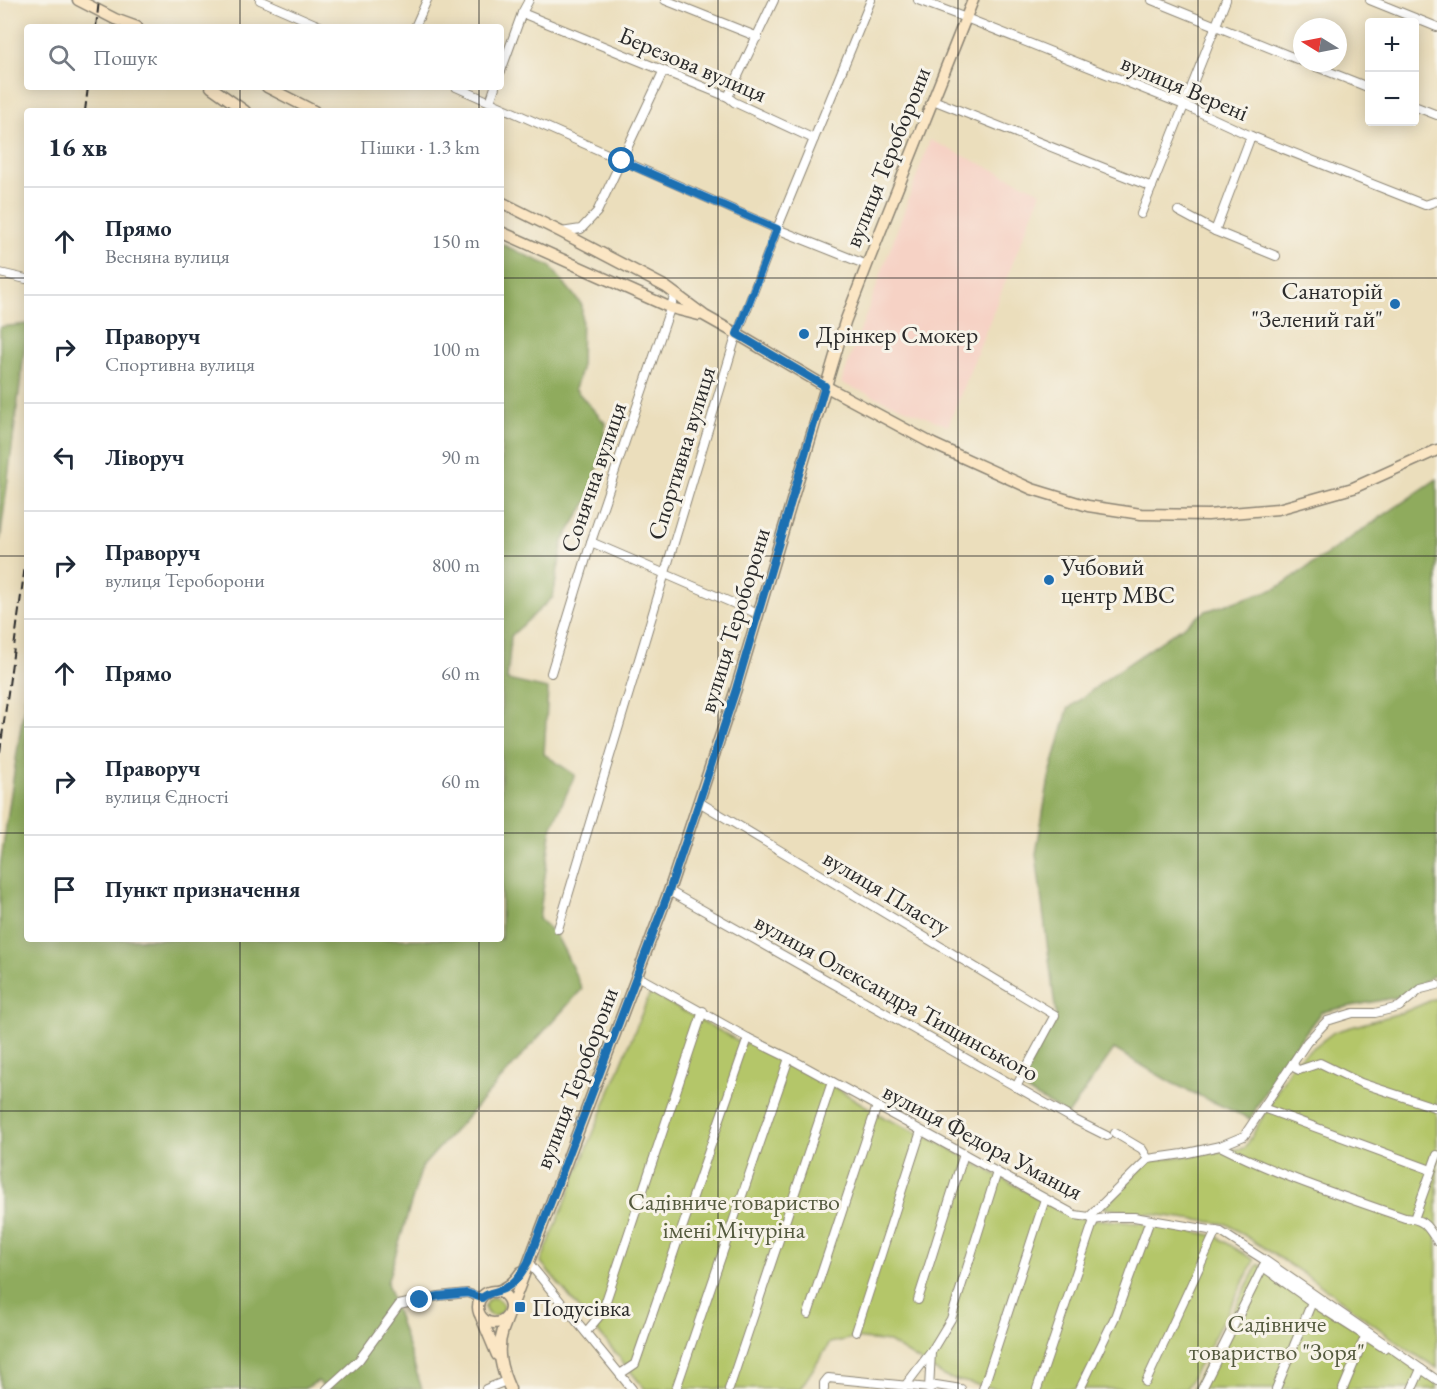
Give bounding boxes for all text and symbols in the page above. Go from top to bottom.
north arrow [1293,18,1347,72]
map controls [1365,18,1419,126]
button: + [1365,18,1419,72]
street label: Березова вулиця [614,19,772,109]
search box [24,24,504,90]
icon: search [45,41,78,74]
text: Пошук [93,43,157,72]
street label: вулиця Верені [1117,46,1254,128]
street label: вулиця Тероборони [837,62,937,252]
button: − [1365,72,1419,126]
text: 16 хв [48,130,107,164]
text: Пішки · 1.3 km [360,134,480,160]
route start [608,147,634,173]
text: Прямо [105,214,172,243]
icon: ahead [48,225,81,258]
text: 150 m [432,228,480,254]
text: Весняна вулиця [105,243,230,269]
place label: Санаторій "Зелений гай" [1251,275,1383,334]
marker: Санаторій "Зелений гай" [1388,297,1402,311]
place label: Дрінкер Смокер [816,319,978,350]
text: Праворуч [105,322,201,351]
marker: Дрінкер Смокер [797,327,811,341]
icon: right [48,333,81,366]
text: 100 m [432,336,480,362]
text: Спортивна вулиця [105,351,255,377]
street label: Спортивна вулиця [640,362,722,544]
street label: Сонячна вулиця [553,398,633,556]
icon: left [48,441,81,474]
text: Ліворуч [105,443,184,472]
text: 90 m [441,444,480,470]
street label: вулиця Тероборони [691,523,777,716]
text: Праворуч [105,538,201,567]
icon: right [48,549,81,582]
place label: Учбовий центр МВС [1060,551,1175,610]
text: 800 m [432,552,480,578]
text: вулиця Тероборони [105,567,265,593]
marker: Учбовий центр МВС [1042,573,1056,587]
icon: ahead [48,657,81,690]
text: Прямо [105,659,172,688]
text: 60 m [441,660,480,686]
text: Праворуч [105,754,201,783]
icon: right [48,765,81,798]
text: 60 m [441,768,480,794]
text: вулиця Єдності [105,783,229,809]
street label: вулиця Пласту [818,842,957,942]
icon: arrive [48,873,81,906]
text: Пункт призначення [105,875,300,904]
street label: вулиця Олександра Тищинського [749,906,1045,1088]
street label: вулиця Тероборони [527,983,625,1173]
street label: вулиця Федора Уманця [878,1075,1088,1207]
park label: Садівниче товариство імені Мічуріна [628,1186,840,1245]
route end [406,1286,432,1312]
place label: Подусівка [532,1292,631,1323]
marker: Подусівка [513,1300,527,1314]
park label: Садівниче товариство "Зоря" [1189,1308,1365,1367]

